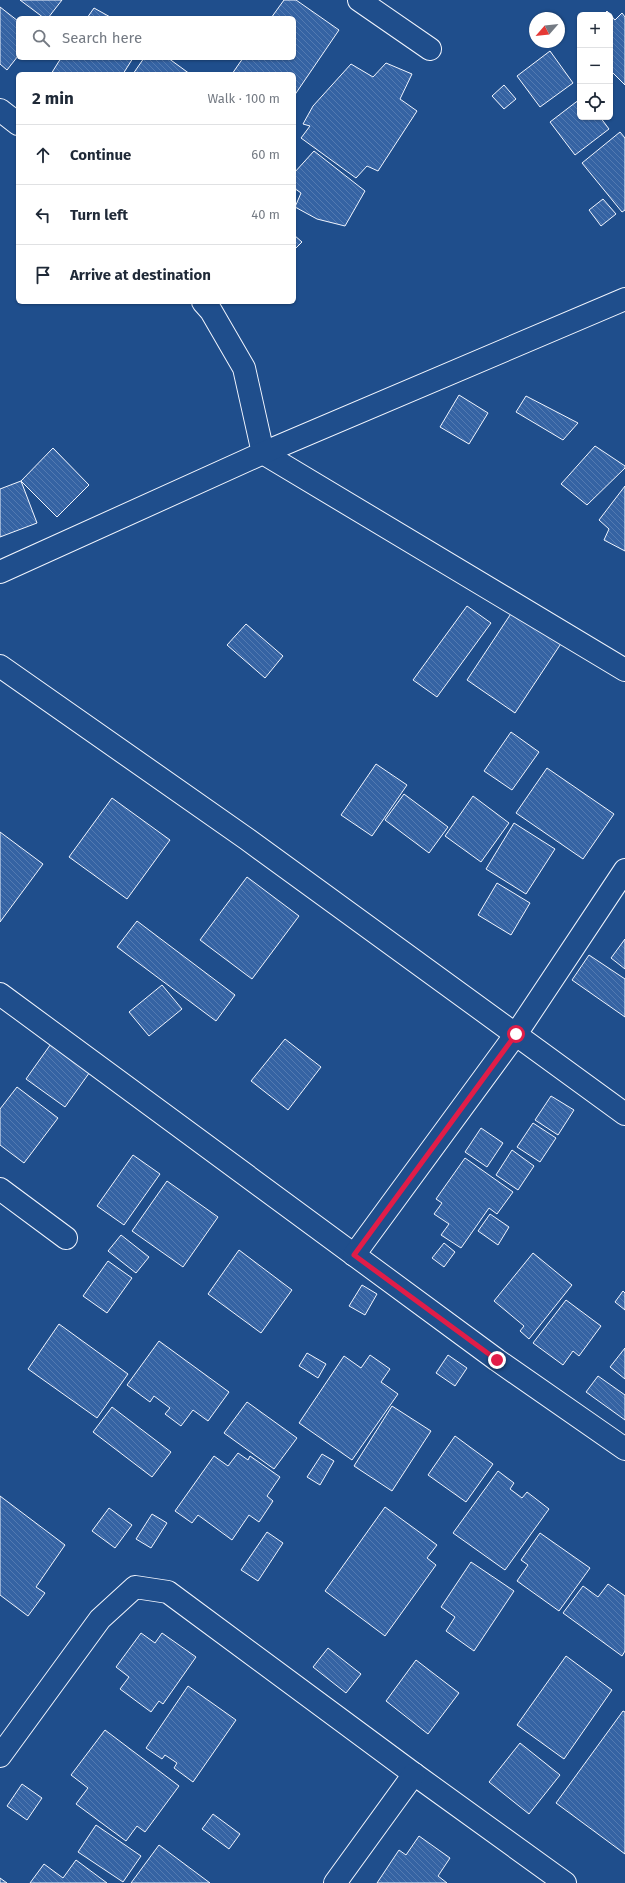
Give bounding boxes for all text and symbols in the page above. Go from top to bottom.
north arrow [529,12,565,48]
map controls [577,12,613,120]
button: + [577,12,613,48]
search box [16,16,296,60]
icon: search [30,27,52,49]
text: Search here [62,29,142,47]
button: − [577,48,613,84]
button: locate [577,84,613,120]
text: 2 min [32,88,74,109]
text: Walk · 100 m [208,91,280,106]
icon: ahead [32,144,54,166]
text: Continue [70,146,131,164]
text: 60 m [251,147,280,162]
icon: left [32,204,54,226]
text: Turn left [70,206,128,224]
text: 40 m [251,207,280,222]
icon: arrive [32,264,54,286]
text: Arrive at destination [70,266,211,284]
route start [507,1025,525,1043]
route end [488,1351,506,1369]

